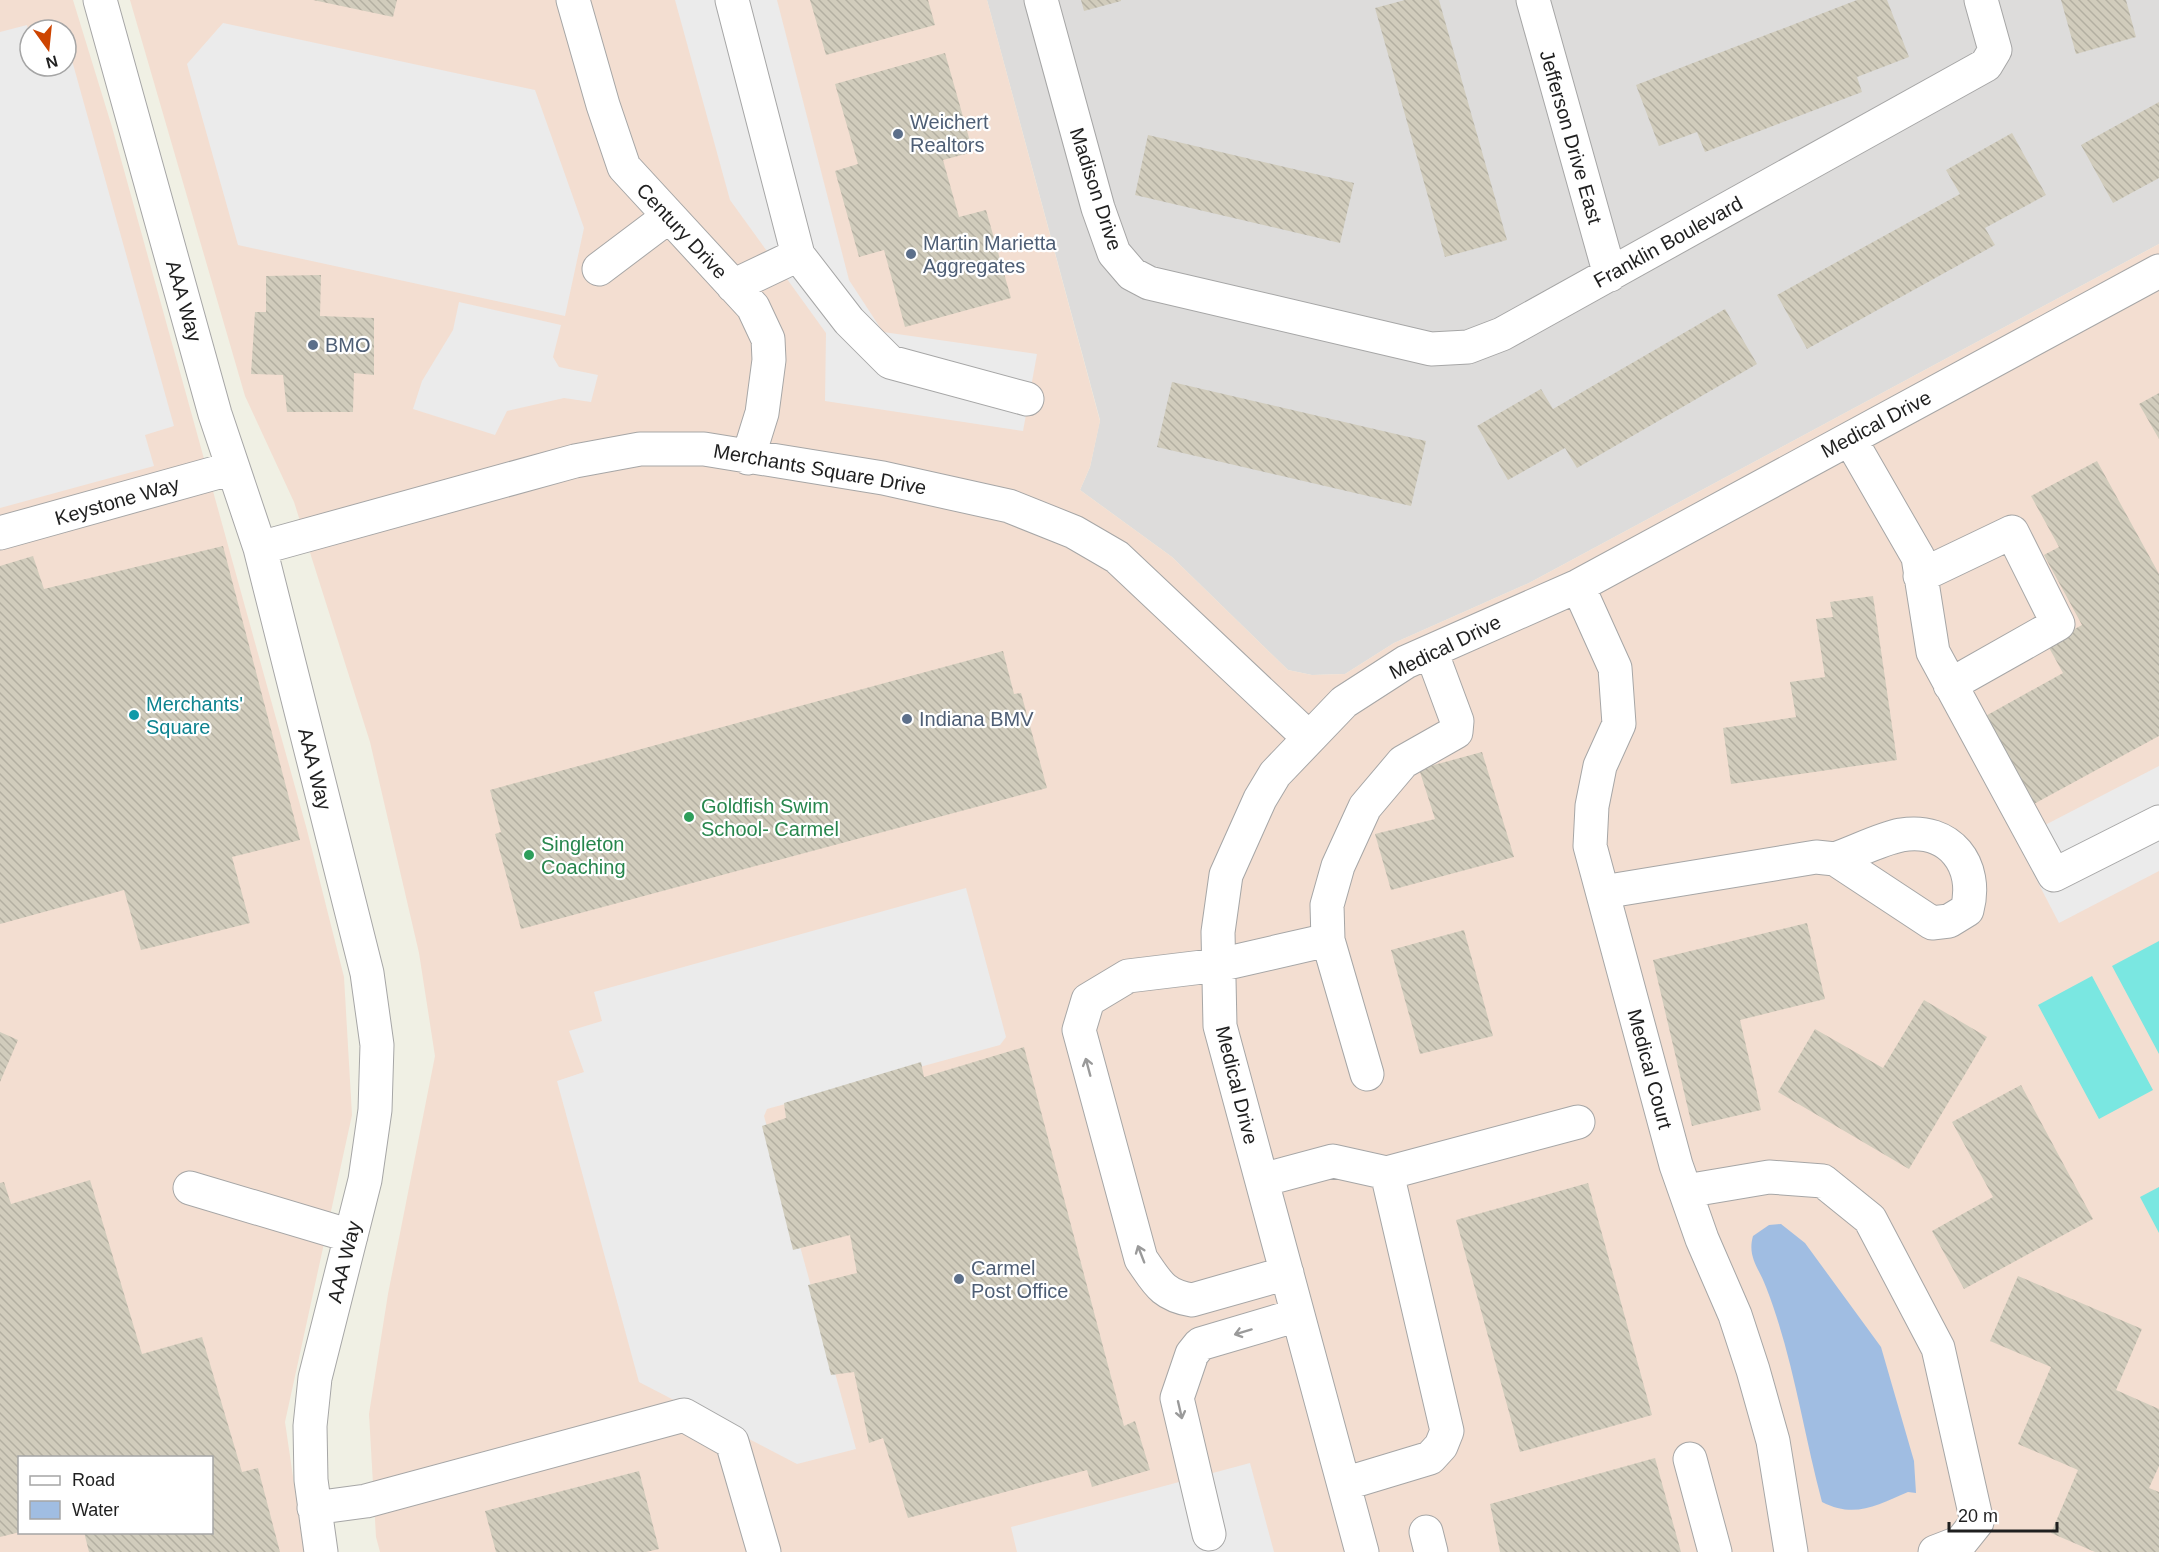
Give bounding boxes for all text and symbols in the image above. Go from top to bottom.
north arrow [18,18,78,78]
street label: Jefferson Drive East [1536,48,1606,227]
text: N [44,52,60,72]
place label: Weichert Realtors [910,111,989,156]
street label: Madison Drive [1066,125,1126,253]
marker: Weichert Realtors [891,127,905,141]
street label: Century Drive [632,179,732,283]
street label: Franklin Boulevard [1590,192,1746,292]
place label: Martin Marietta Aggregates [923,232,1057,277]
marker: Martin Marietta Aggregates [904,247,918,261]
street label: AAA Way [162,258,206,344]
place label: BMO [325,334,371,356]
marker: BMO [306,338,320,352]
street label: Medical Drive [1817,386,1935,462]
street label: Merchants Square Drive [712,439,928,499]
street label: Keystone Way [52,473,182,529]
street label: Medical Drive [1386,611,1504,683]
place label: Merchants' Square [146,693,243,738]
marker: Merchants' Square [127,708,141,722]
place label: Indiana BMV [919,708,1034,730]
marker: Indiana BMV [900,712,914,726]
street label: AAA Way [294,726,336,812]
place label: Goldfish Swim School- Carmel [701,795,839,840]
marker: Goldfish Swim School- Carmel [682,810,696,824]
place label: Singleton Coaching [541,833,626,878]
marker: Singleton Coaching [522,848,536,862]
street label: Medical Court [1623,1007,1677,1132]
street label: Medical Drive [1212,1024,1262,1146]
one-way arrow [1082,1058,1094,1077]
street label: AAA Way [323,1219,365,1305]
one-way arrow [1134,1246,1145,1264]
place label: Carmel Post Office [971,1257,1068,1302]
marker: Carmel Post Office [952,1272,966,1286]
one-way arrow [1234,1327,1253,1338]
one-way arrow [1175,1400,1186,1419]
legend [18,1456,213,1534]
text: Road [72,1470,115,1490]
scale bar [1949,1495,2057,1533]
text: Water [72,1500,119,1520]
text: 20 m [1958,1506,1998,1526]

